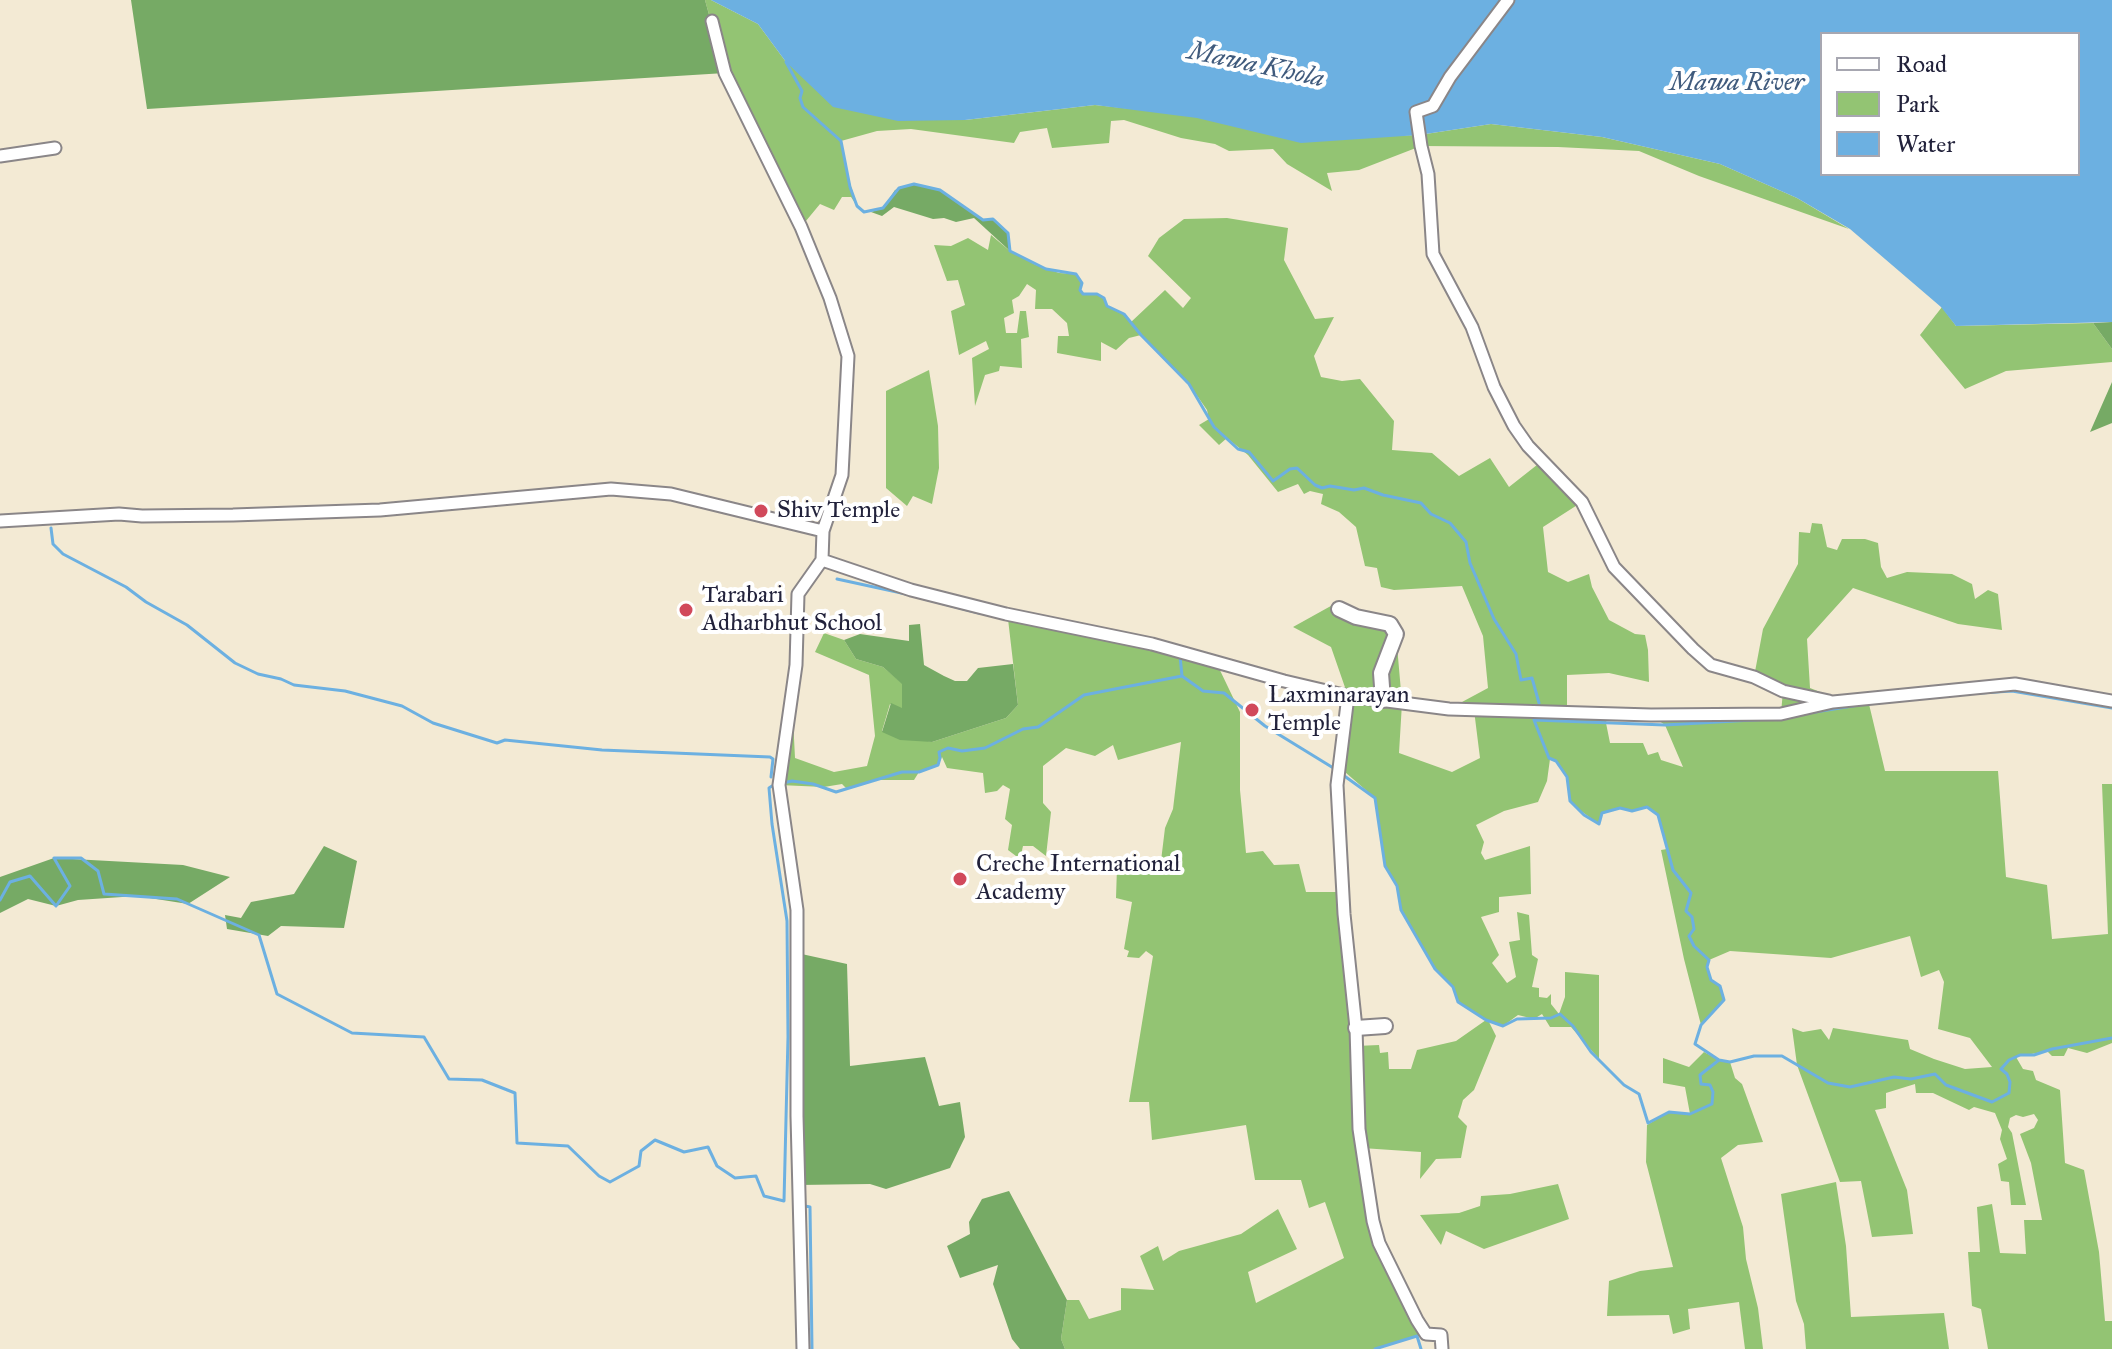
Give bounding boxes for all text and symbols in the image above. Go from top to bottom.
legend [1820,32,2080,176]
water label: Mawa Khola [1185,36,1327,96]
text: Road [1896,49,1947,79]
water label: Mawa River [1670,68,1804,100]
text: Park [1896,89,1939,119]
text: Water [1896,129,1955,159]
place label: Shiv Temple [777,497,900,525]
marker: Shiv Temple [752,502,770,520]
place label: Tarabari Adharbhut School [702,582,882,638]
marker: Tarabari Adharbhut School [677,601,695,619]
place label: Laxminarayan Temple [1268,682,1410,738]
marker: Laxminarayan Temple [1243,701,1261,719]
place label: Creche International Academy [976,851,1180,907]
marker: Creche International Academy [951,870,969,888]

